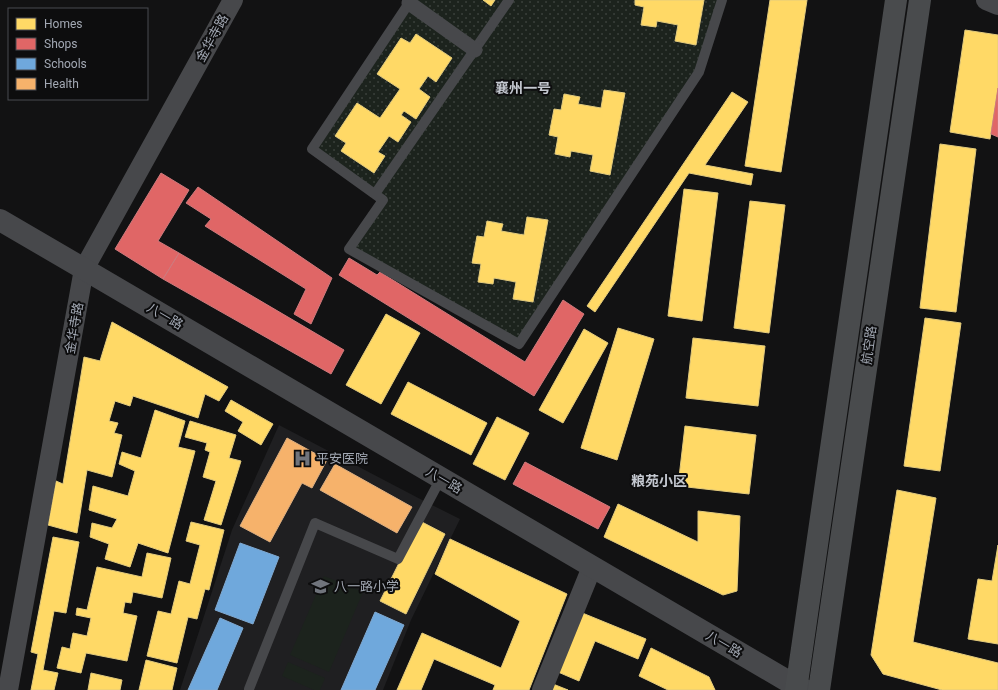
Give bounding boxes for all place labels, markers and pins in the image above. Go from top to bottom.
hospital icon: 平安医院 [293,448,313,468]
place label: 平安医院 [316,451,368,466]
school or university icon: 八一路小学 [311,576,331,596]
place label: 八一路小学 [334,579,399,594]

